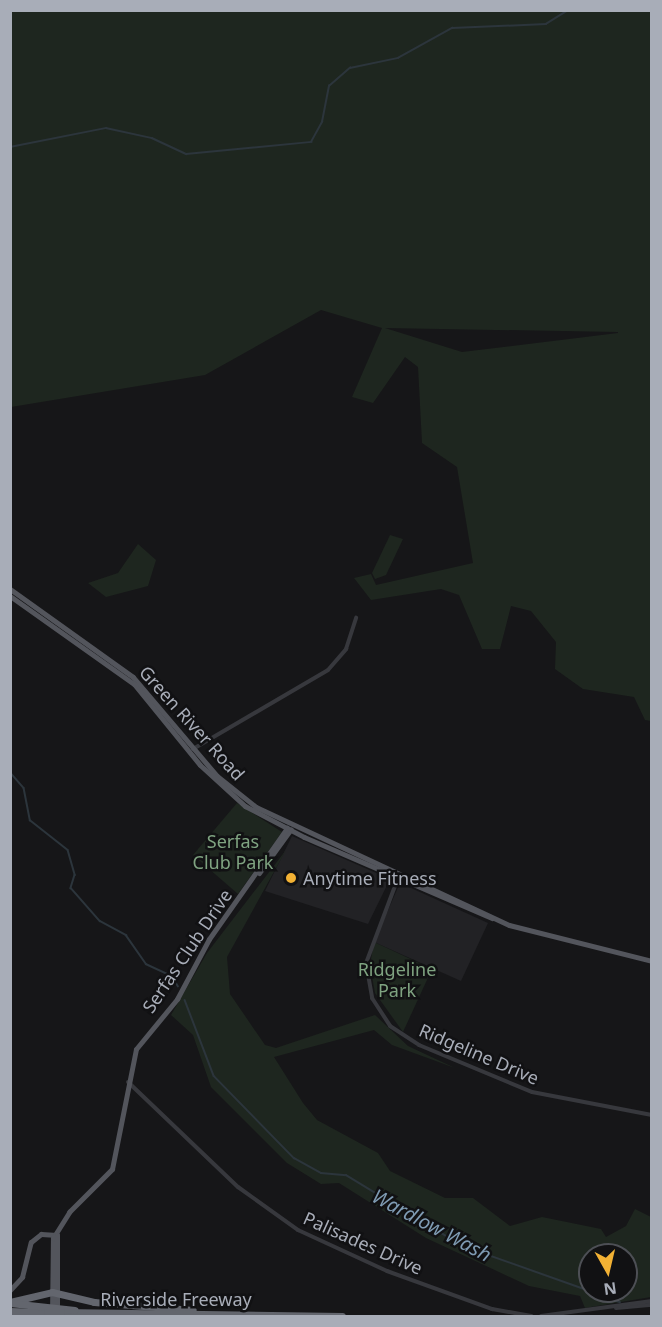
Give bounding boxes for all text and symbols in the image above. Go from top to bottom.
street label: Green River Road [135,661,249,785]
park label: Serfas Club Park [193,831,273,874]
place label: Anytime Fitness [303,867,437,889]
marker: Anytime Fitness [284,871,298,885]
street label: Serfas Club Drive [138,885,236,1017]
park label: Ridgeline Park [358,959,436,1002]
street label: Ridgeline Drive [416,1019,542,1089]
water label: Wardlow Wash [368,1184,496,1266]
street label: Palisades Drive [300,1207,426,1279]
north arrow [578,1243,638,1303]
text: N [602,1277,618,1301]
street label: Riverside Freeway [100,1288,252,1310]

